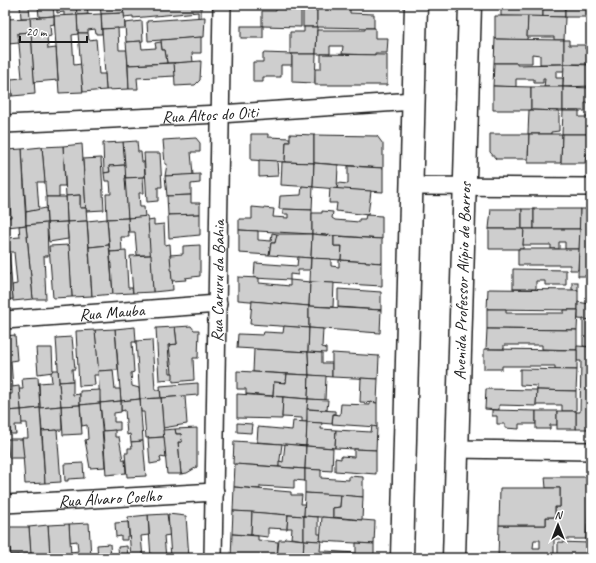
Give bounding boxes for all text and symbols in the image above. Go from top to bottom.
scale bar [20,18,87,44]
text: 20 m [26,24,48,40]
street label: Rua Altos do Oiti [161,101,261,127]
street label: Avenida Professor Alípio de Barros [449,181,475,380]
street label: Rua Caruru da Bahia [206,218,229,342]
street label: Rua Mauba [78,299,146,325]
street label: Rua Álvaro Coelho [58,484,164,511]
north arrow [538,505,578,545]
text: N [555,508,564,522]

